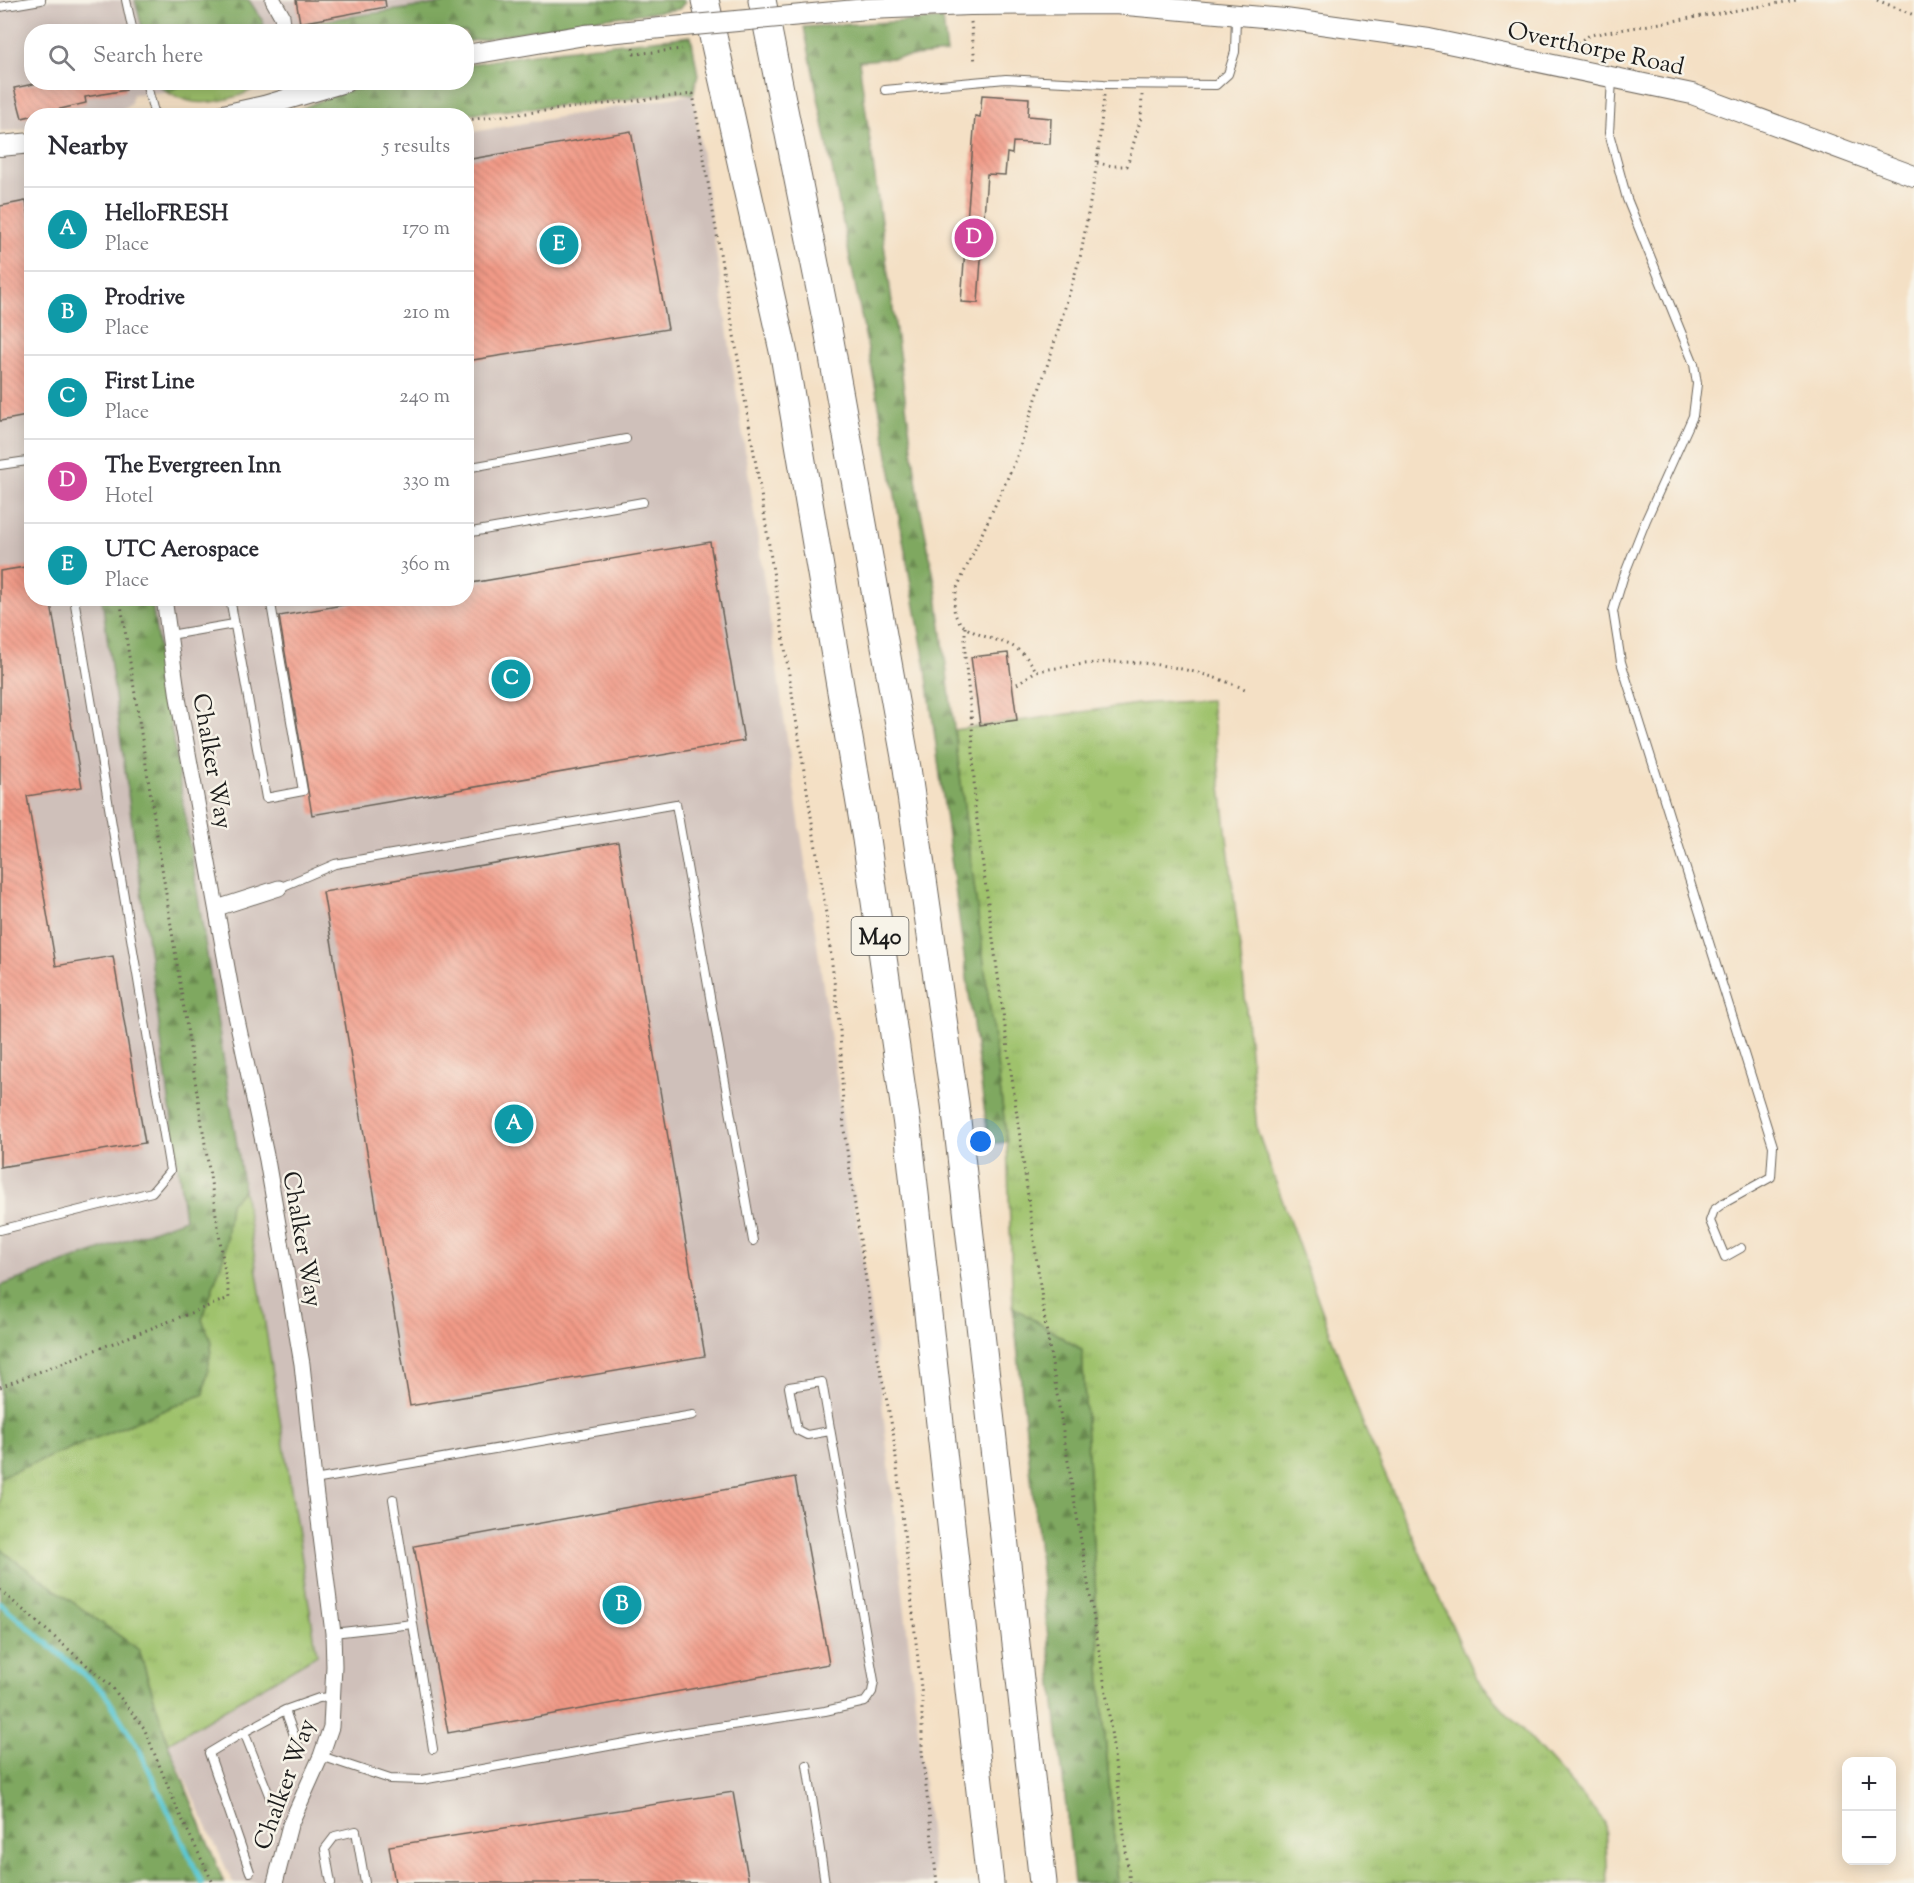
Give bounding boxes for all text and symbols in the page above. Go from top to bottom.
street label: Overthorpe Road [1504,15,1688,85]
search box [24,24,474,90]
icon: search [45,41,78,74]
text: Search here [93,41,203,73]
text: Nearby [48,129,128,166]
text: 5 results [383,133,450,162]
text: HelloFRESH [105,199,228,231]
text: A [59,215,76,244]
text: 170 m [402,215,450,244]
pin: D [954,216,994,260]
pin: E [540,222,578,268]
text: Place [105,231,149,260]
text: Prodrive [105,283,185,315]
text: B [61,299,74,328]
text: 210 m [403,299,450,328]
text: Place [105,315,149,344]
text: First Line [105,367,195,399]
text: C [59,383,76,412]
text: 240 m [399,383,450,412]
text: Place [105,399,149,428]
text: The Evergreen Inn [105,451,281,483]
text: D [60,467,75,496]
text: 330 m [403,467,450,496]
text: Hotel [105,483,153,512]
text: UTC Aerospace [105,535,259,567]
text: E [61,551,74,580]
text: 360 m [401,551,450,580]
text: Place [105,567,149,596]
pin: C [492,656,530,702]
street label: Chalker Way [182,691,240,832]
road number: M40 [852,917,908,955]
pin: A [494,1102,534,1146]
your location [966,1127,995,1156]
street label: Chalker Way [272,1169,330,1310]
pin: B [602,1582,642,1628]
street label: Chalker Way [246,1714,325,1855]
map controls [1842,1757,1896,1865]
button: + [1842,1757,1896,1811]
button: − [1842,1811,1896,1865]

